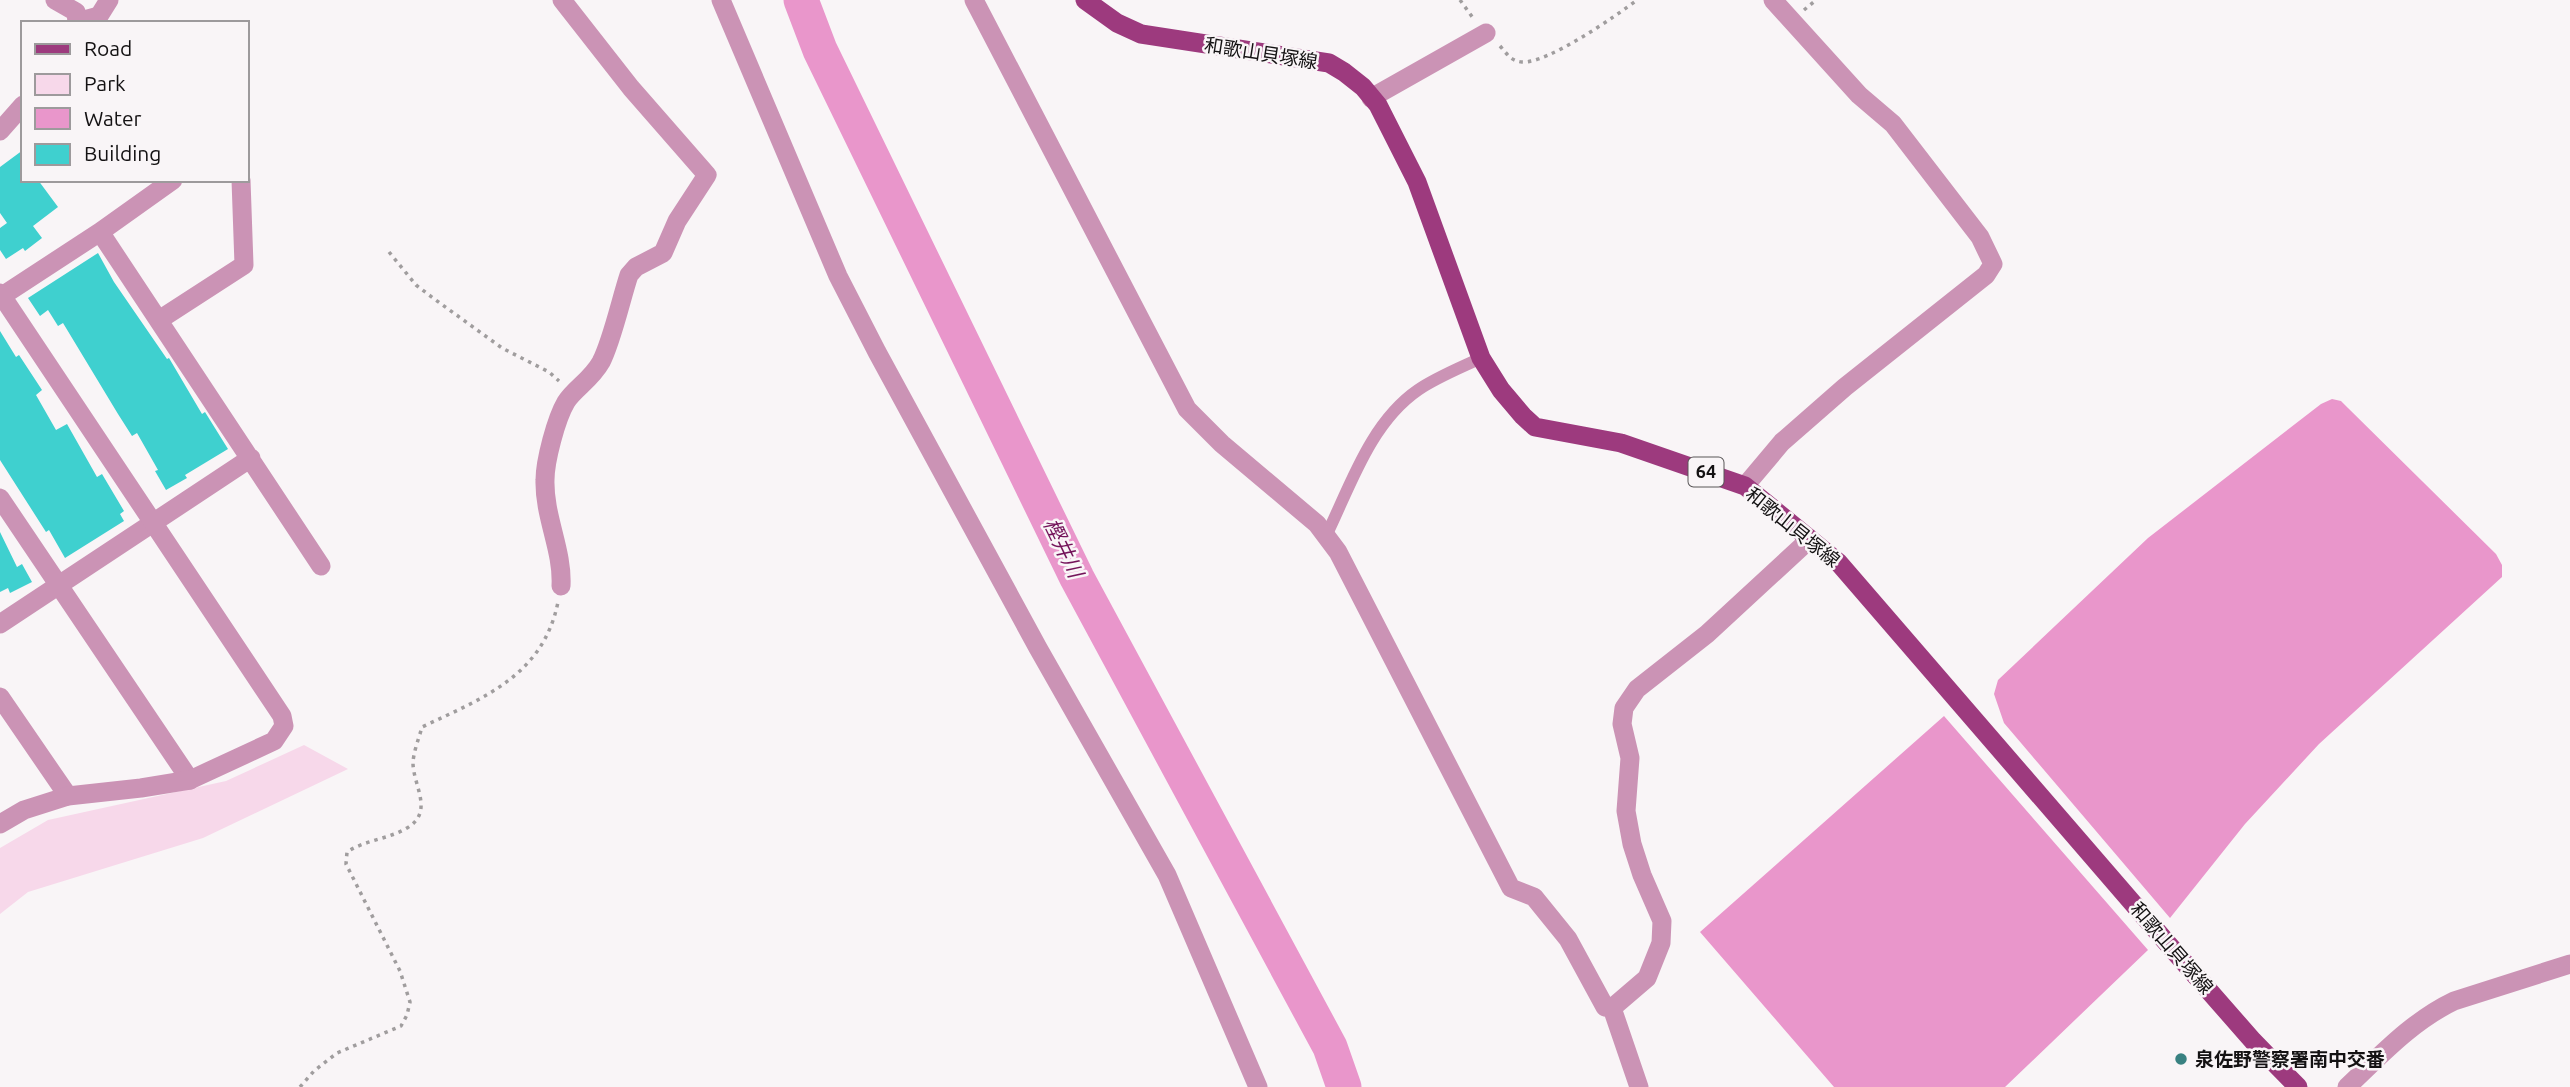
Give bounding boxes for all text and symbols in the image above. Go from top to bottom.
legend [21,21,248,182]
street label: 和歌山貝塚線 [1203,33,1319,73]
text: Road [84,36,132,60]
text: Park [84,71,126,95]
text: Water [84,106,142,130]
text: Building [84,141,161,165]
road number: 64 [1688,458,1724,486]
street label: 和歌山貝塚線 [1742,483,1844,571]
water label: 樫井川 [1039,514,1089,583]
street label: 和歌山貝塚線 [2126,898,2218,998]
place label: 泉佐野警察署南中交番 [2195,1048,2385,1070]
marker: 泉佐野警察署南中交番 [2173,1051,2189,1067]

